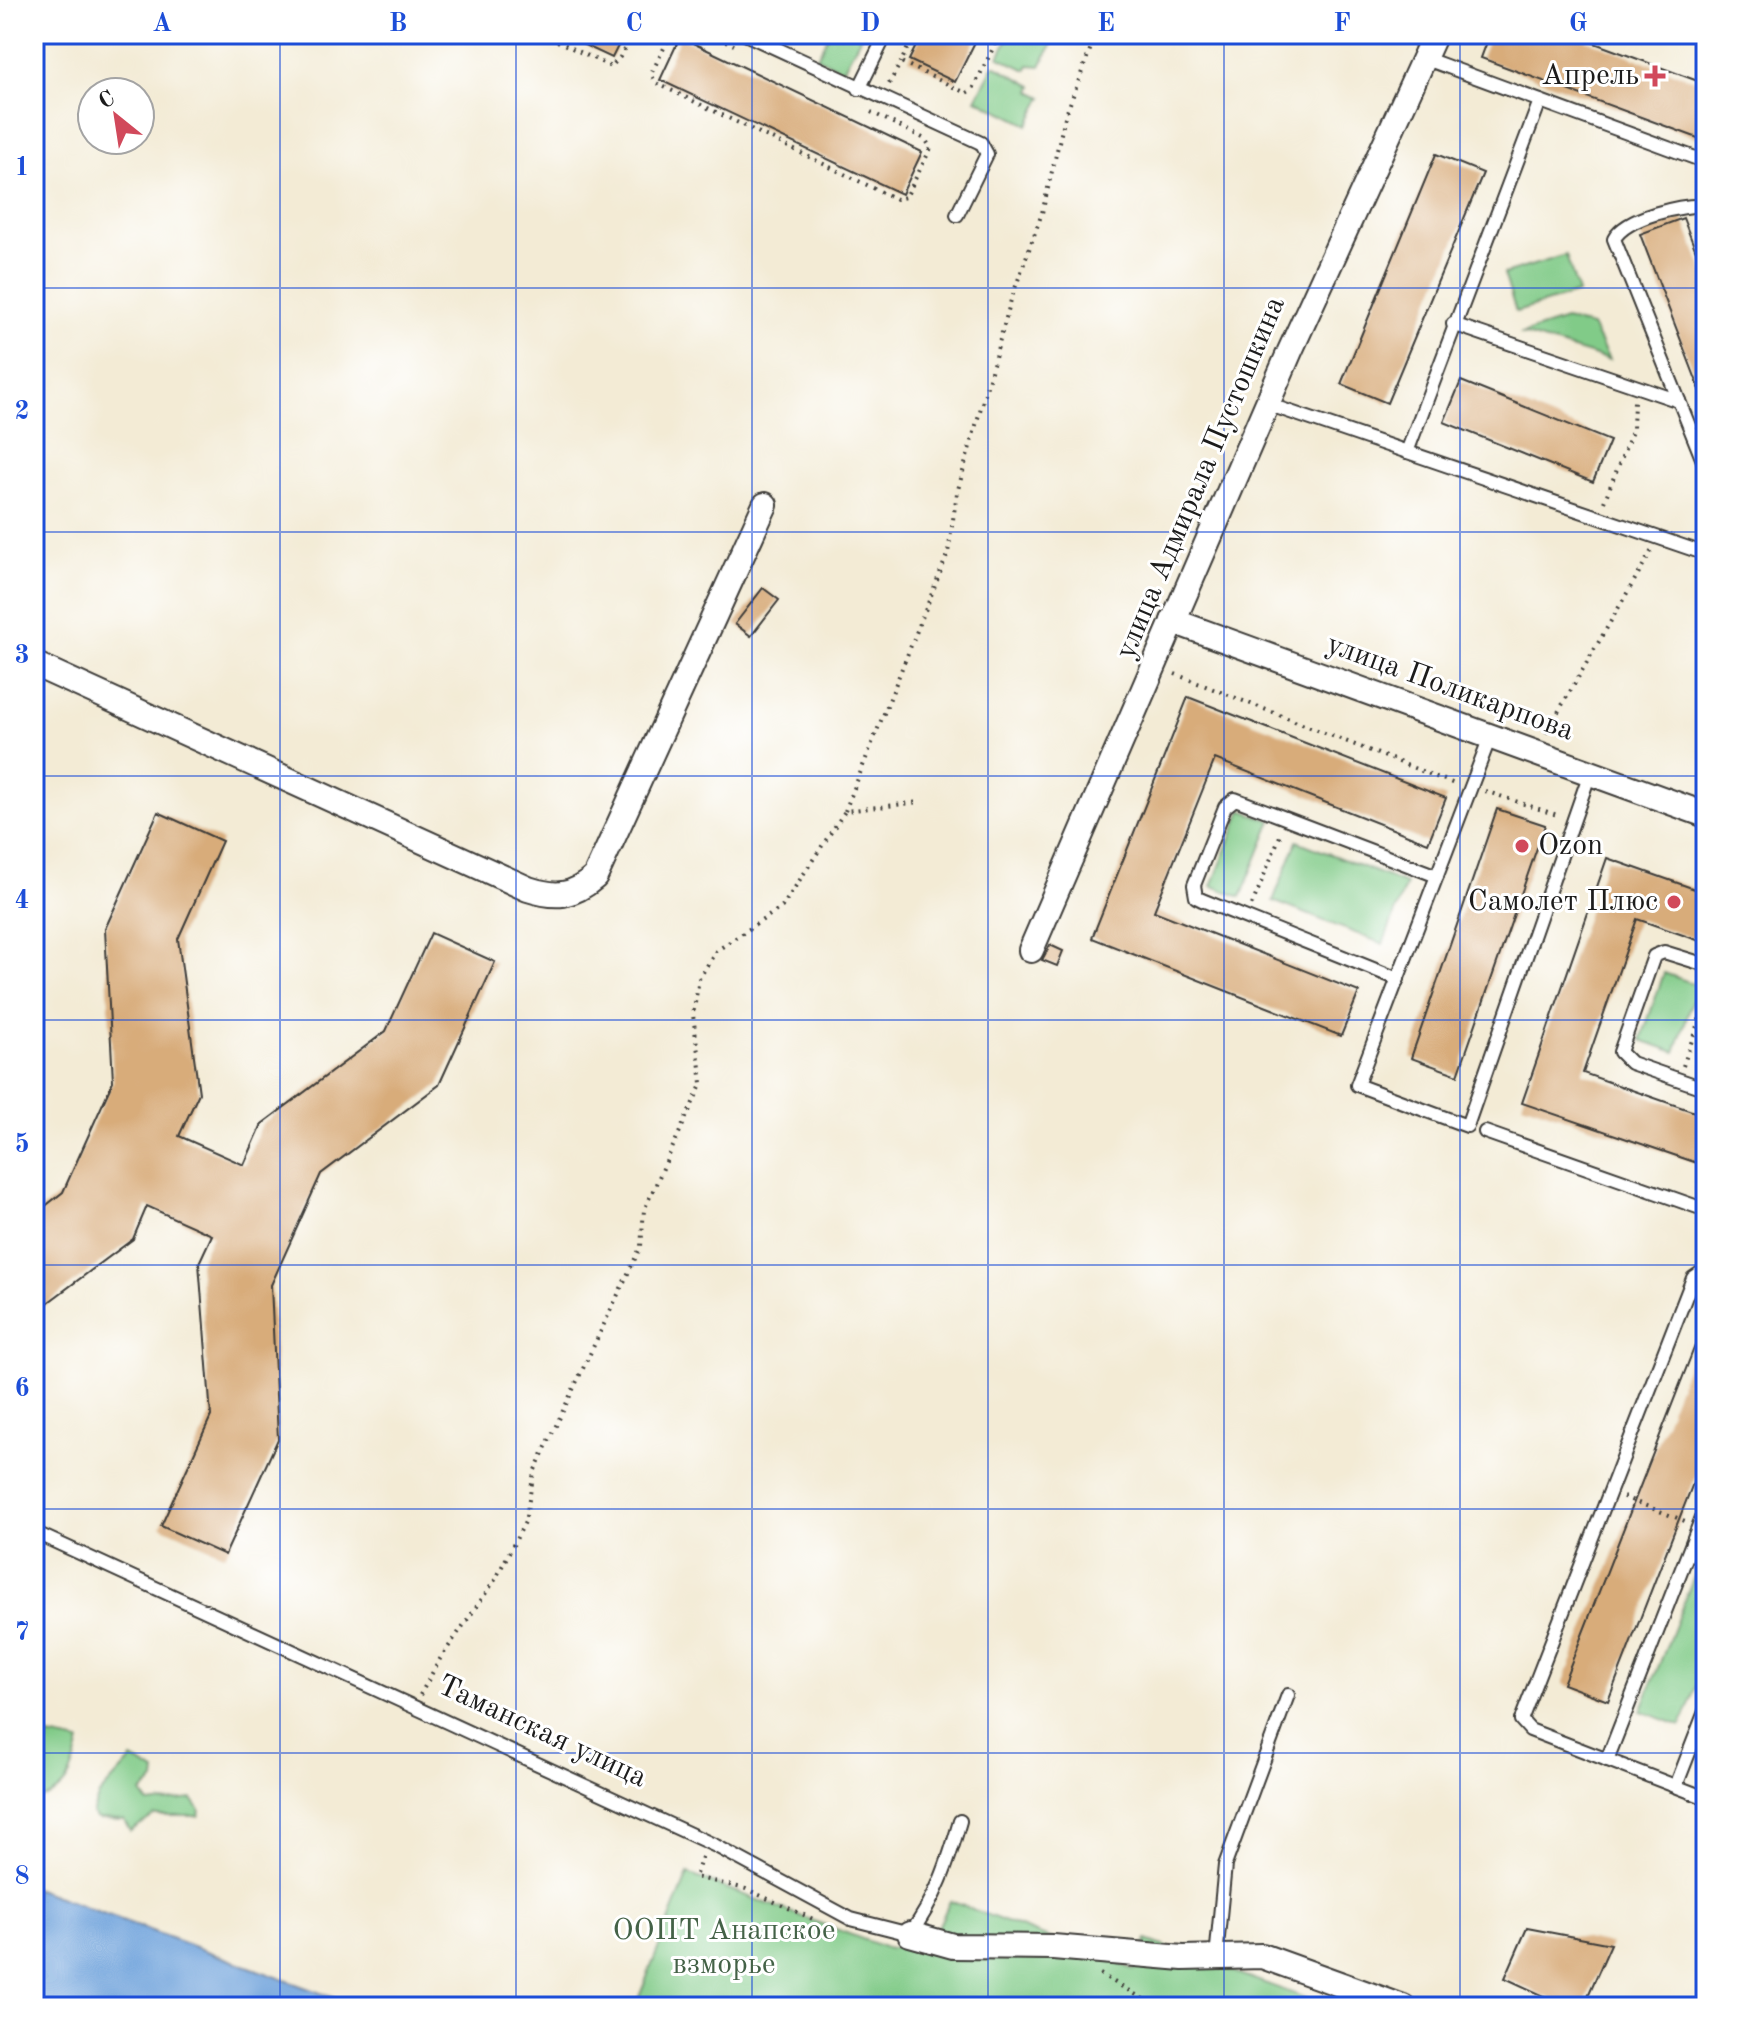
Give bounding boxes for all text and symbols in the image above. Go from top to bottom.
text: A [152,11,172,37]
text: B [389,11,407,37]
text: C [625,11,643,37]
text: D [860,11,880,37]
text: E [1097,11,1115,37]
text: F [1333,11,1351,37]
text: G [1569,11,1587,37]
place label: Апрель [1541,61,1639,91]
marker: Апрель [1646,67,1664,85]
north arrow [76,76,156,156]
text: С [95,87,119,114]
text: 1 [14,155,30,181]
street label: улица Адмирала Пустошкина [1111,292,1291,664]
text: 2 [14,399,30,425]
street label: улица Поликарпова [1322,629,1578,747]
text: 3 [14,643,30,669]
place label: Ozon [1538,831,1603,861]
marker: Ozon [1513,837,1531,855]
place label: Самолет Плюс [1468,887,1658,917]
text: 4 [14,888,30,914]
marker: Самолет Плюс [1665,893,1683,911]
text: 5 [14,1132,30,1158]
text: 6 [14,1376,30,1402]
text: 7 [14,1620,30,1646]
street label: Таманская улица [433,1670,651,1794]
text: 8 [14,1864,30,1890]
park label: ООПТ Анапское взморье [613,1916,835,1980]

